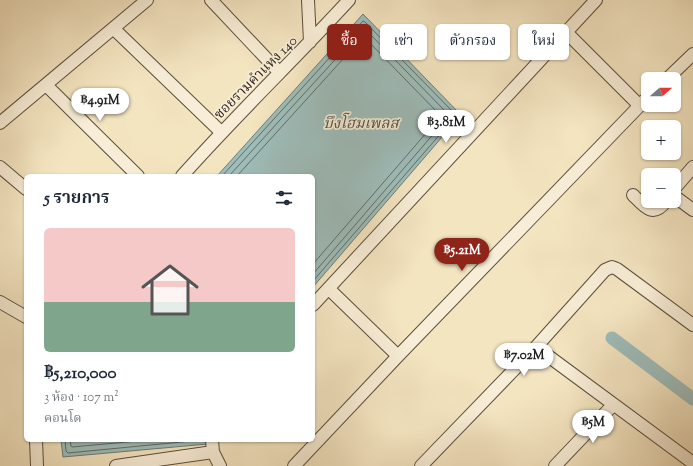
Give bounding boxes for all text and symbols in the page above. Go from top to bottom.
chip: ซื้อ [327,24,372,60]
chip: เช่า [380,24,427,60]
chip: ตัวกรอง [435,24,510,60]
chip: ใหม่ [518,24,569,60]
street label: ซอยรามคำแหง 140 [210,32,303,125]
north arrow [641,72,681,112]
map controls [641,72,681,208]
pin: ฿4.91M [67,88,133,122]
text: ฿4.91M [80,92,120,110]
pin: ฿3.81M [413,110,479,144]
water label: บึงโฮมเพลส [323,112,400,135]
text: ฿3.81M [427,114,465,132]
button: + [641,120,681,160]
button: − [641,168,681,208]
text: 5 รายการ [44,187,110,211]
icon: filters [273,187,295,209]
pin: ฿5.21M [429,238,495,272]
text: ฿5.21M [443,242,481,260]
icon: home [134,254,206,326]
pin: ฿7.02M [491,343,557,377]
text: ฿7.02M [504,347,544,365]
text: ฿5,210,000 [44,362,116,386]
text: 3 ห้อง · 107 m² [44,389,119,407]
text: คอนโด [44,410,82,428]
pin: ฿5M [574,410,612,444]
text: ฿5M [581,414,605,432]

